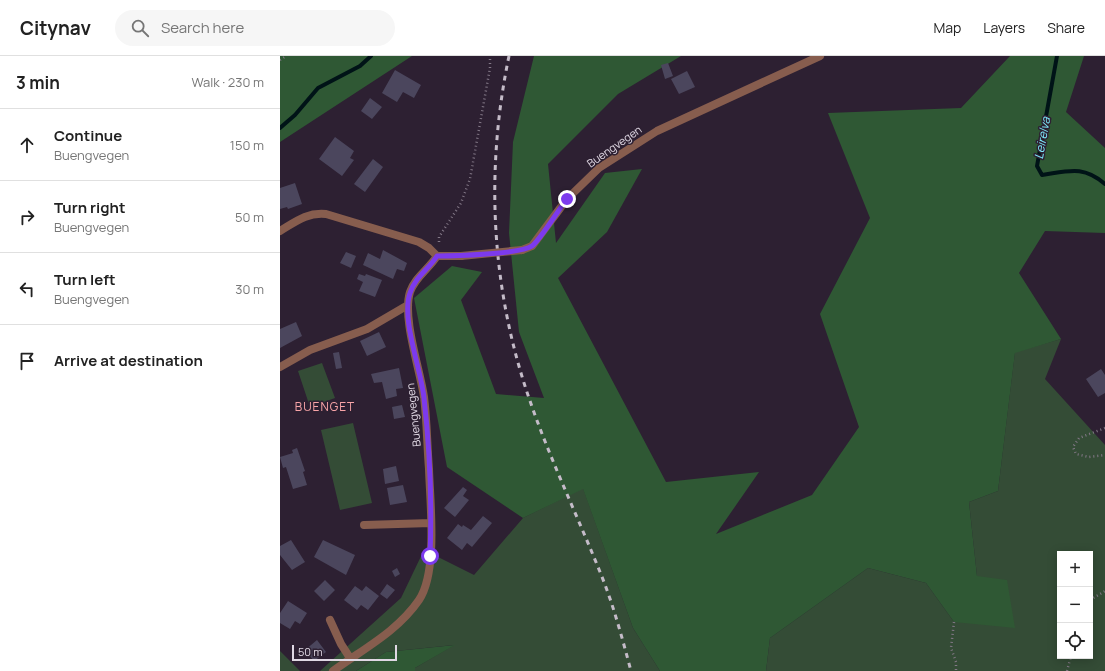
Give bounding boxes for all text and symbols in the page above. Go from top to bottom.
search box [115,10,395,46]
text: Citynav [20,15,91,41]
icon: search [129,17,151,39]
text: Search here [161,17,244,38]
text: Map [933,18,961,37]
text: Layers [983,18,1025,37]
text: Share [1047,18,1085,37]
text: 3 min [16,71,60,94]
text: Walk · 230 m [191,73,264,91]
water label: Leirelva [1030,114,1054,160]
street label: Buengvegen [584,122,644,170]
text: Continue [54,125,122,146]
icon: ahead [16,134,38,156]
text: 150 m [230,136,264,154]
text: Buengvegen [54,146,129,164]
route end [558,190,576,208]
text: Turn right [54,197,125,218]
icon: right [16,206,38,228]
text: 50 m [235,208,264,226]
text: Buengvegen [54,218,129,236]
text: Turn left [54,269,116,290]
icon: left [16,278,38,300]
text: 30 m [235,280,264,298]
text: Buengvegen [54,290,129,308]
icon: arrive [16,350,38,372]
text: Arrive at destination [54,350,203,371]
street label: Buengvegen [402,383,424,447]
district label: BUENGET [295,398,355,415]
route start [421,547,439,565]
map controls [1057,551,1093,659]
button: + [1057,551,1093,587]
button: − [1057,587,1093,623]
button: locate [1057,623,1093,659]
scale bar [292,643,397,662]
text: 50 m [298,644,323,659]

